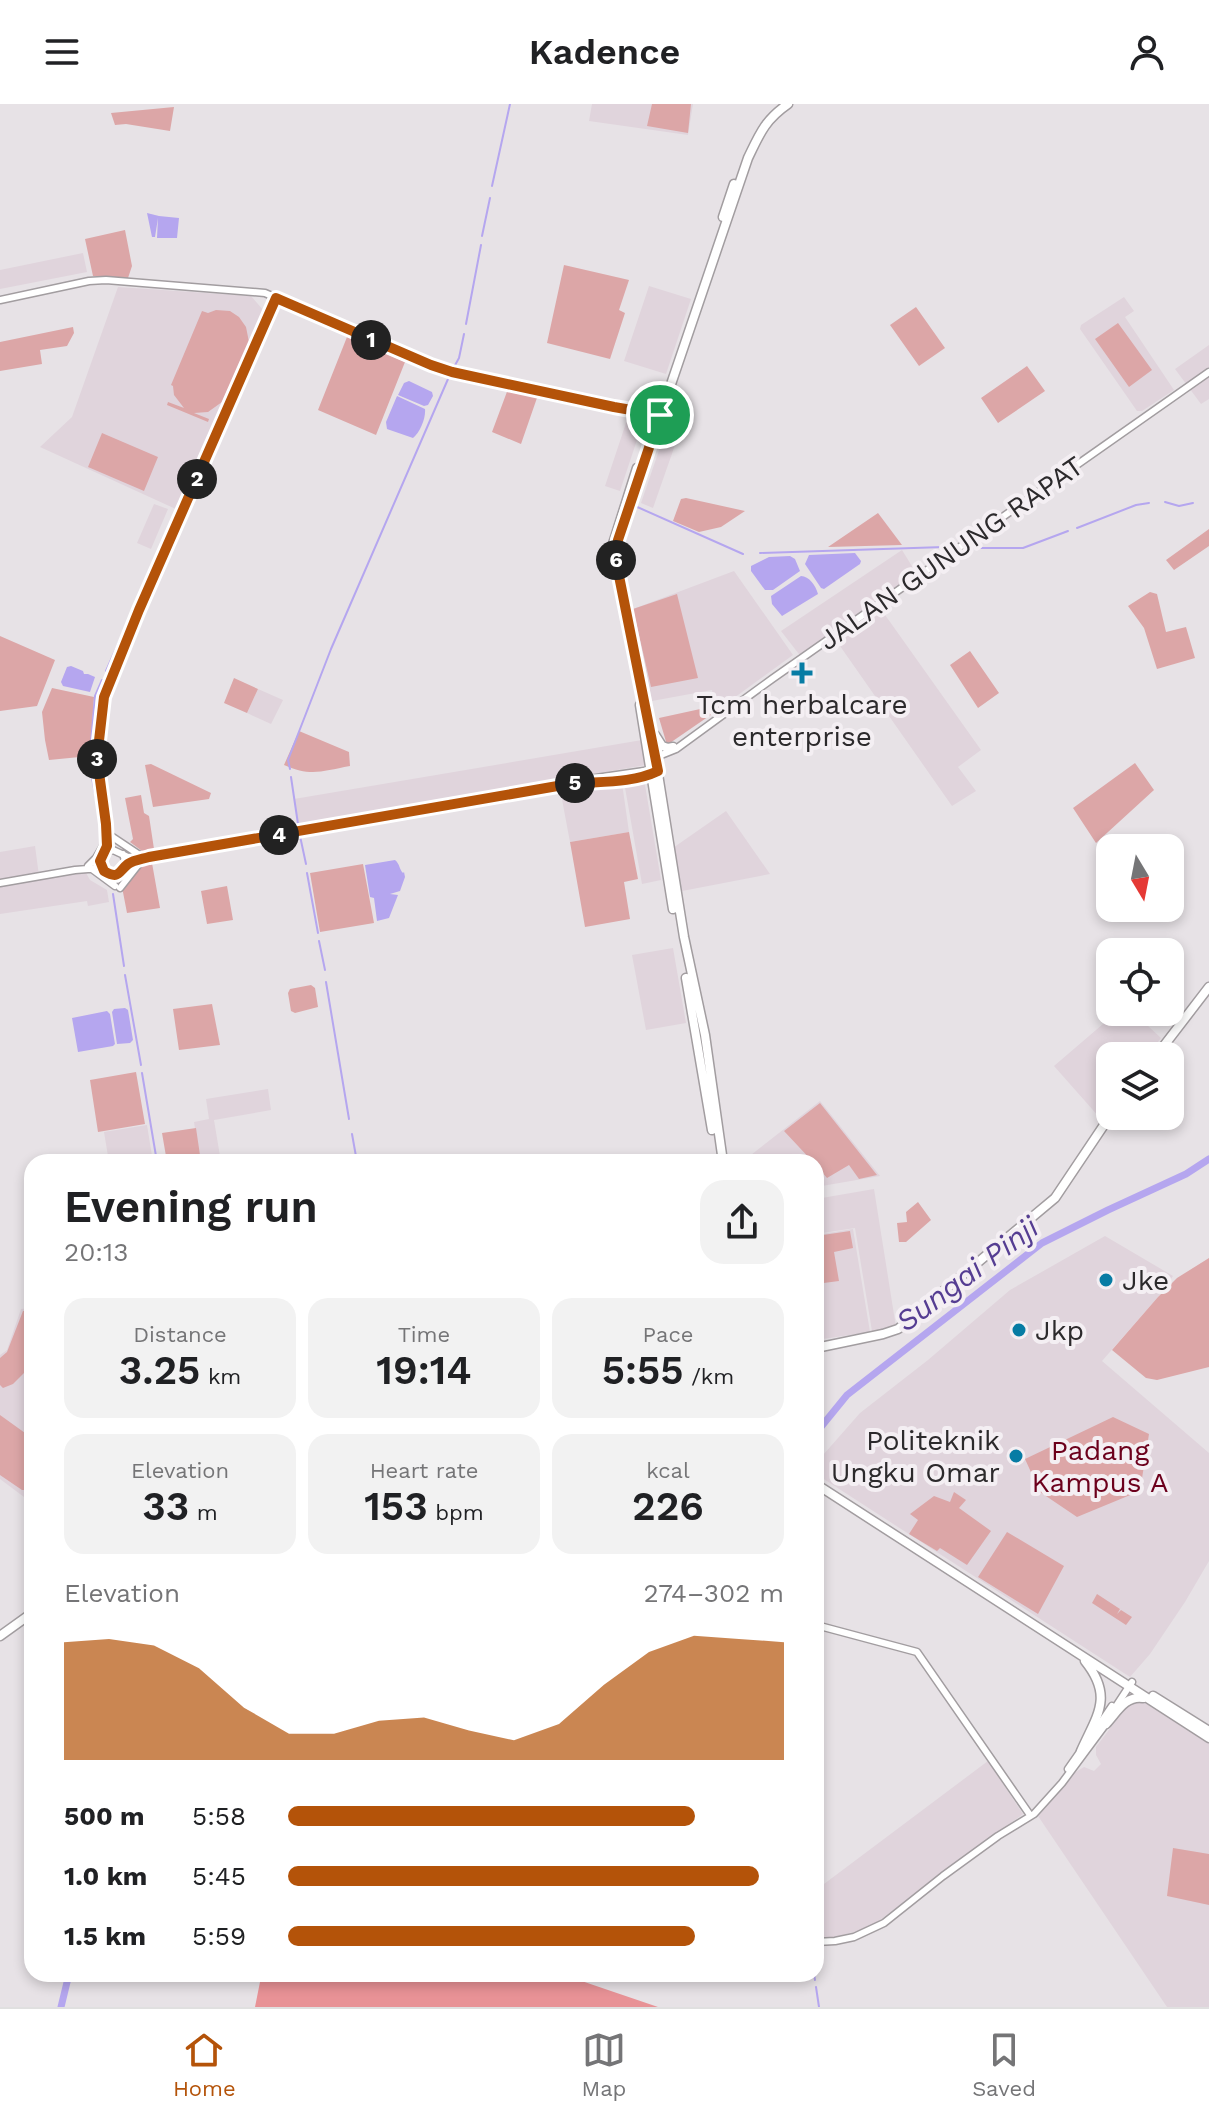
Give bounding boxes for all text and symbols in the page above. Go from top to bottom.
icon: menu [40,30,84,74]
icon: person [1125,30,1169,74]
text: Kadence [529,31,680,73]
pin: 1 [351,320,391,360]
text: 1 [366,327,376,352]
pin [626,381,694,449]
icon: arrive [638,393,682,437]
street label: JALAN GUNUNG RAPAT [812,449,1090,657]
pin: 2 [177,459,217,499]
text: 2 [190,466,204,491]
pin: 6 [596,540,636,580]
text: 6 [609,547,623,572]
marker: Tcm herbalcare enterprise [791,662,813,684]
place label: Tcm herbalcare enterprise [696,688,908,753]
pin: 3 [77,739,117,779]
text: 3 [90,746,104,771]
pin: 5 [555,763,595,803]
text: 5 [569,770,581,795]
pin: 4 [259,815,299,855]
text: 4 [272,822,286,847]
north arrow [1096,834,1184,922]
map controls [1096,834,1184,1130]
button: locate [1096,938,1184,1026]
button: layers [1096,1042,1184,1130]
button: share [700,1180,784,1264]
text: Evening run [64,1181,318,1233]
water label: Sungai Pinji [889,1208,1046,1339]
text: 20:13 [64,1237,128,1267]
place label: Jke [1122,1264,1169,1297]
marker: Jke [1097,1271,1115,1289]
place label: Jkp [1035,1314,1084,1347]
marker: Jkp [1010,1321,1028,1339]
text: Distance [133,1322,227,1347]
text: Time [398,1322,450,1347]
text: Pace [643,1322,693,1347]
text: 3.25 [119,1347,200,1394]
text: 19:14 [376,1347,472,1394]
text: 5:55 [602,1347,684,1394]
text: km [200,1364,241,1389]
text: /km [684,1364,734,1389]
place label: Politeknik Ungku Omar [831,1424,1000,1489]
park label: Padang Kampus A [1031,1434,1169,1499]
marker: Politeknik Ungku Omar [1007,1447,1025,1465]
text: Elevation [131,1458,229,1483]
text: Heart rate [370,1458,478,1483]
text: kcal [646,1458,690,1483]
text: 33 [142,1483,189,1530]
text: 153 [364,1483,428,1530]
text: 226 [632,1483,704,1530]
text: m [189,1500,218,1525]
text: bpm [428,1500,484,1525]
text: Elevation [64,1578,180,1608]
text: 274–302 m [644,1578,784,1608]
text: 500 m [64,1801,145,1831]
text: 5:58 [192,1801,246,1831]
text: 1.0 km [64,1861,147,1891]
text: 5:45 [192,1861,246,1891]
text: 1.5 km [64,1921,146,1951]
text: 5:59 [192,1921,246,1951]
tab: Home [173,2028,236,2101]
tab: Map [582,2028,626,2101]
tab: Saved [972,2028,1036,2101]

